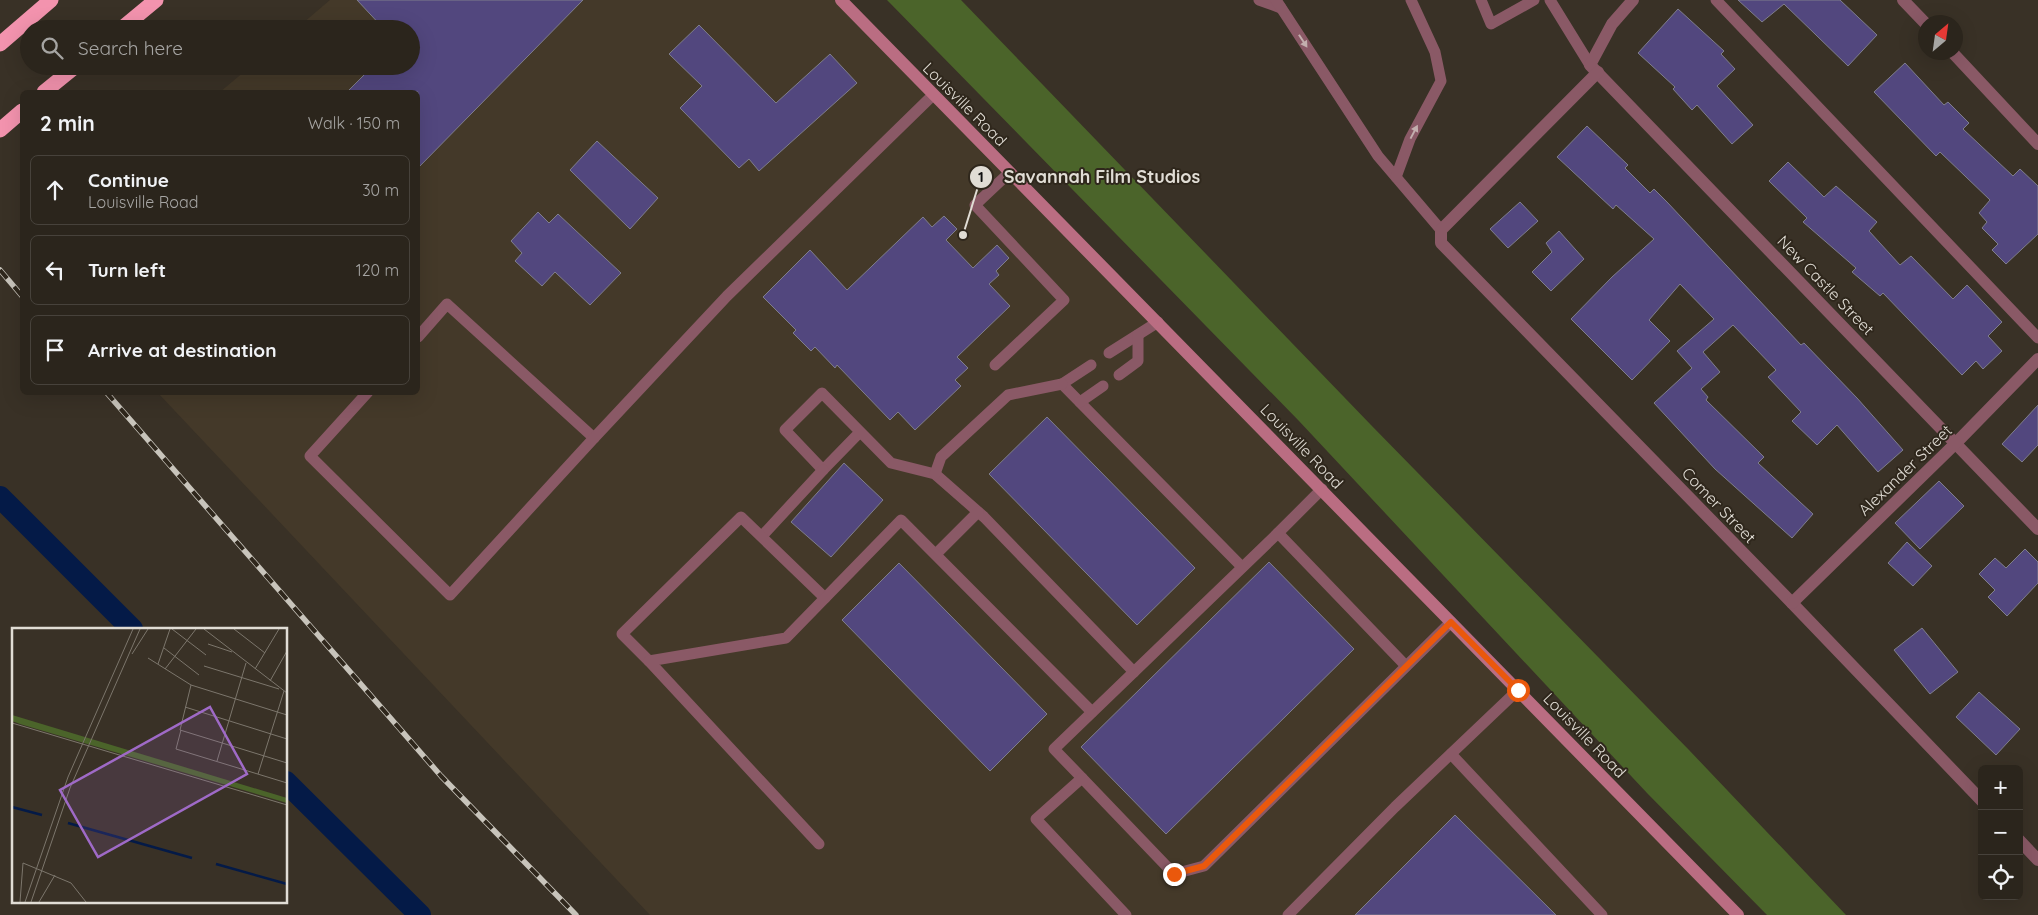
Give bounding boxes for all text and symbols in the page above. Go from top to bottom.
north arrow [1918,15,1963,60]
search box [20,20,420,75]
icon: search [38,34,66,62]
one-way arrow [1298,34,1307,47]
text: Search here [78,36,183,60]
street label: Louisville Road [919,58,1011,150]
text: 2 min [40,110,95,136]
text: Walk · 150 m [308,113,400,133]
one-way arrow [1410,124,1418,139]
callout: Savannah Film Studios [969,160,1210,193]
text: Savannah Film Studios [1004,165,1201,188]
text: 1 [978,167,984,186]
text: Continue [88,168,169,192]
icon: ahead [41,176,69,204]
text: 30 m [362,180,399,200]
text: Louisville Road [88,192,198,212]
street label: New Castle Street [1773,231,1879,339]
icon: left [41,256,69,284]
text: Turn left [88,258,166,282]
text: 120 m [356,260,399,280]
icon: arrive [41,336,69,364]
text: Arrive at destination [88,338,277,362]
street label: Louisville Road [1256,399,1348,493]
street label: Alexander Street [1854,420,1956,520]
street label: Comer Street [1678,463,1760,547]
inset map [12,628,288,902]
route start [1507,679,1530,702]
street label: Louisville Road [1539,688,1631,782]
map controls [1978,765,2023,900]
button: + [1978,765,2023,810]
button: − [1978,810,2023,855]
button: locate [1978,855,2023,900]
route end [1163,863,1186,886]

